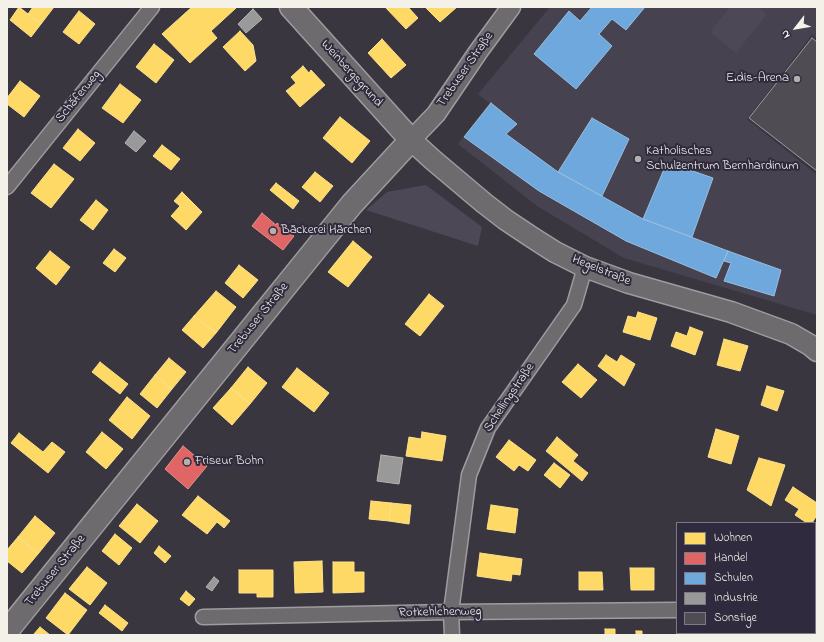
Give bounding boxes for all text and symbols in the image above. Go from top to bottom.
north arrow [776,8,816,48]
text: N [777,27,794,41]
street label: Trebuser Straße [434,30,498,110]
street label: Weinbergsgrund [317,37,385,111]
street label: Schäferweg [53,68,105,126]
place label: E.dis-Arena [726,71,789,87]
marker: E.dis-Arena [792,74,802,84]
place label: Katholisches Schulzentrum Bernhardinum [646,144,798,175]
marker: Katholisches Schulzentrum Bernhardinum [633,154,643,164]
place label: Bäckerei Härchen [281,223,371,239]
marker: Bäckerei Härchen [268,226,278,236]
street label: Hegelstraße [569,252,633,290]
street label: Trebuser Straße [225,280,293,358]
street label: Schellingstraße [481,361,539,435]
place label: Friseur Bohn [195,454,264,470]
marker: Friseur Bohn [182,457,192,467]
legend [676,522,816,634]
text: Wohnen [714,529,752,547]
street label: Trebuser Straße [22,532,90,610]
text: Handel [714,549,748,567]
text: Schulen [714,569,753,587]
text: Industrie [714,589,758,607]
street label: Rotkehlchenweg [399,604,481,622]
text: Sonstige [714,609,757,627]

